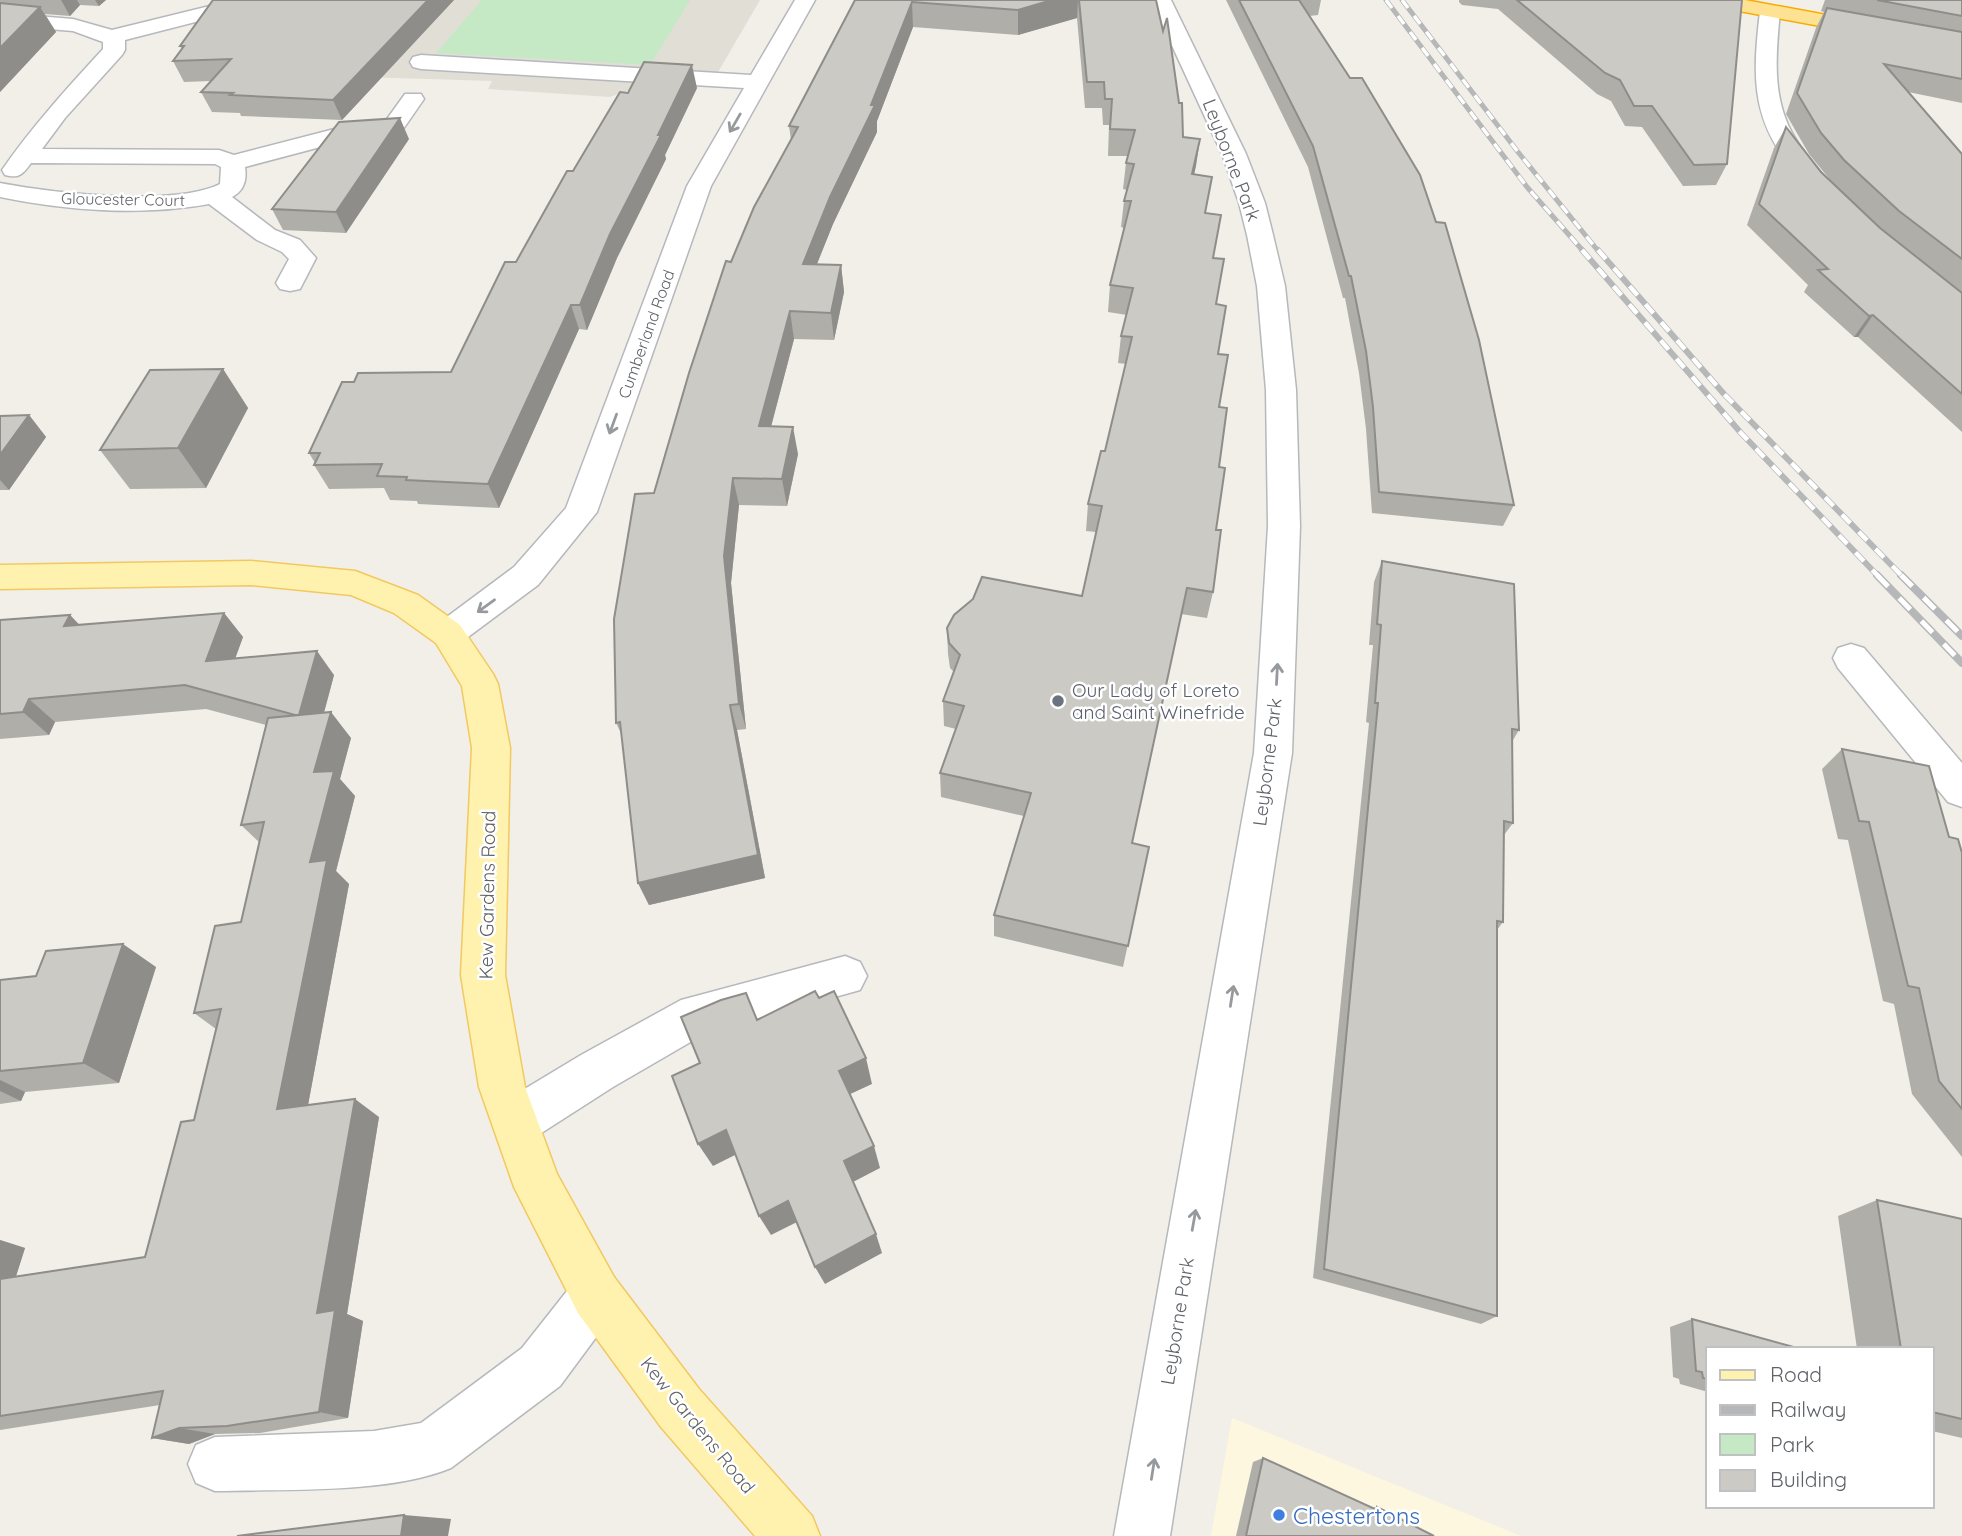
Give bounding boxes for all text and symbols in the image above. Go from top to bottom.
street label: Leyborne Park [1198,95,1266,225]
one-way arrow [728,113,742,133]
street label: Gloucester Court [61,188,185,210]
street label: Cumberland Road [613,267,679,401]
one-way arrow [606,413,618,435]
one-way arrow [477,598,496,613]
one-way arrow [1270,663,1283,686]
place label: Our Lady of Loreto and Saint Winefride [1072,678,1245,724]
marker: Our Lady of Loreto and Saint Winefride [1050,693,1066,709]
street label: Leyborne Park [1247,697,1287,827]
street label: Kew Gardens Road [474,810,500,980]
one-way arrow [1226,985,1239,1008]
one-way arrow [1188,1209,1201,1232]
street label: Leyborne Park [1155,1255,1199,1387]
legend [1706,1347,1934,1508]
street label: Kew Gardens Road [635,1352,761,1498]
text: Road [1770,1361,1822,1387]
text: Railway [1770,1396,1846,1422]
text: Park [1770,1431,1814,1457]
one-way arrow [1147,1458,1160,1481]
text: Building [1770,1466,1847,1492]
place label: Chestertons [1293,1501,1420,1530]
marker: Chestertons [1271,1507,1287,1523]

